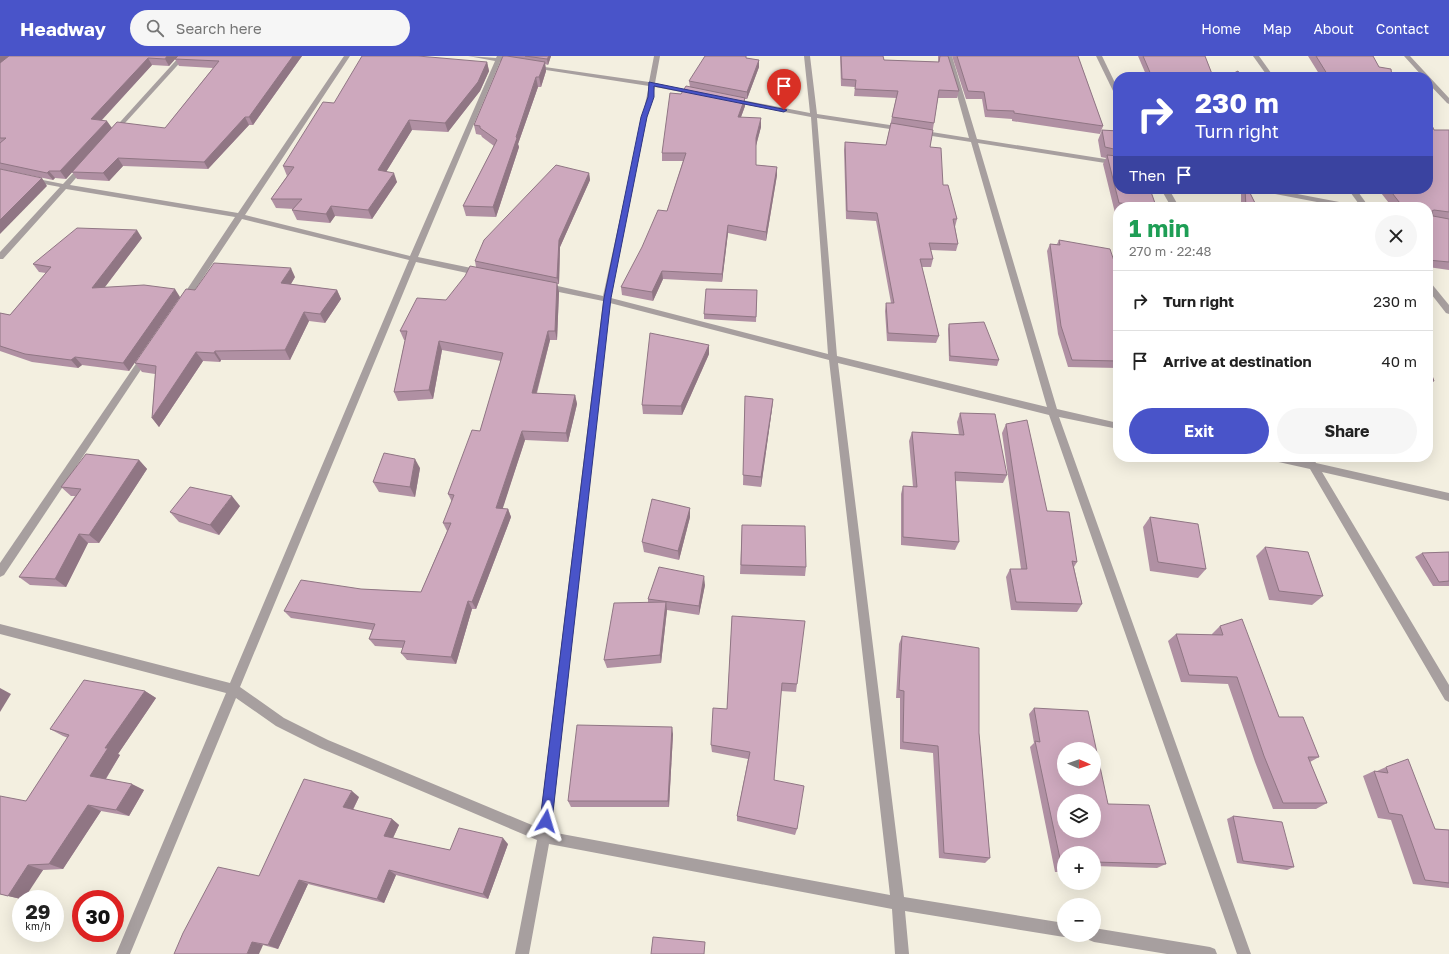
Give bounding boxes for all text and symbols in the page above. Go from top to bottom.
search box [130,10,410,46]
text: Headway [20,17,106,40]
icon: search [144,17,166,39]
text: Search here [176,19,262,37]
text: Home [1201,20,1241,37]
text: Map [1263,20,1291,37]
text: About [1313,20,1354,37]
text: Contact [1376,20,1429,37]
pin [767,69,801,110]
icon: arrive [773,75,795,97]
text: 230 m [1195,86,1279,119]
icon: right [1129,88,1181,140]
text: Turn right [1195,120,1279,142]
icon: arrive [1173,164,1195,186]
text: Then [1129,166,1165,184]
text: 1 min [1129,213,1189,242]
button: close [1375,215,1417,257]
text: 270 m · 22:48 [1129,243,1212,259]
icon: right [1129,290,1151,312]
text: Turn right [1163,292,1234,310]
text: 230 m [1373,292,1417,310]
icon: arrive [1129,350,1151,372]
text: Arrive at destination [1163,352,1312,370]
text: 40 m [1382,352,1417,370]
button: Exit [1129,408,1269,454]
button: Share [1277,408,1417,454]
north arrow [1057,742,1101,786]
map controls [1057,742,1101,942]
button: layers [1057,794,1101,838]
position arrow [525,800,567,842]
button: + [1057,846,1101,890]
speed limit sign: 30 [72,890,124,942]
button: − [1057,898,1101,942]
text: 29 [26,899,50,923]
text: km/h [25,920,51,932]

